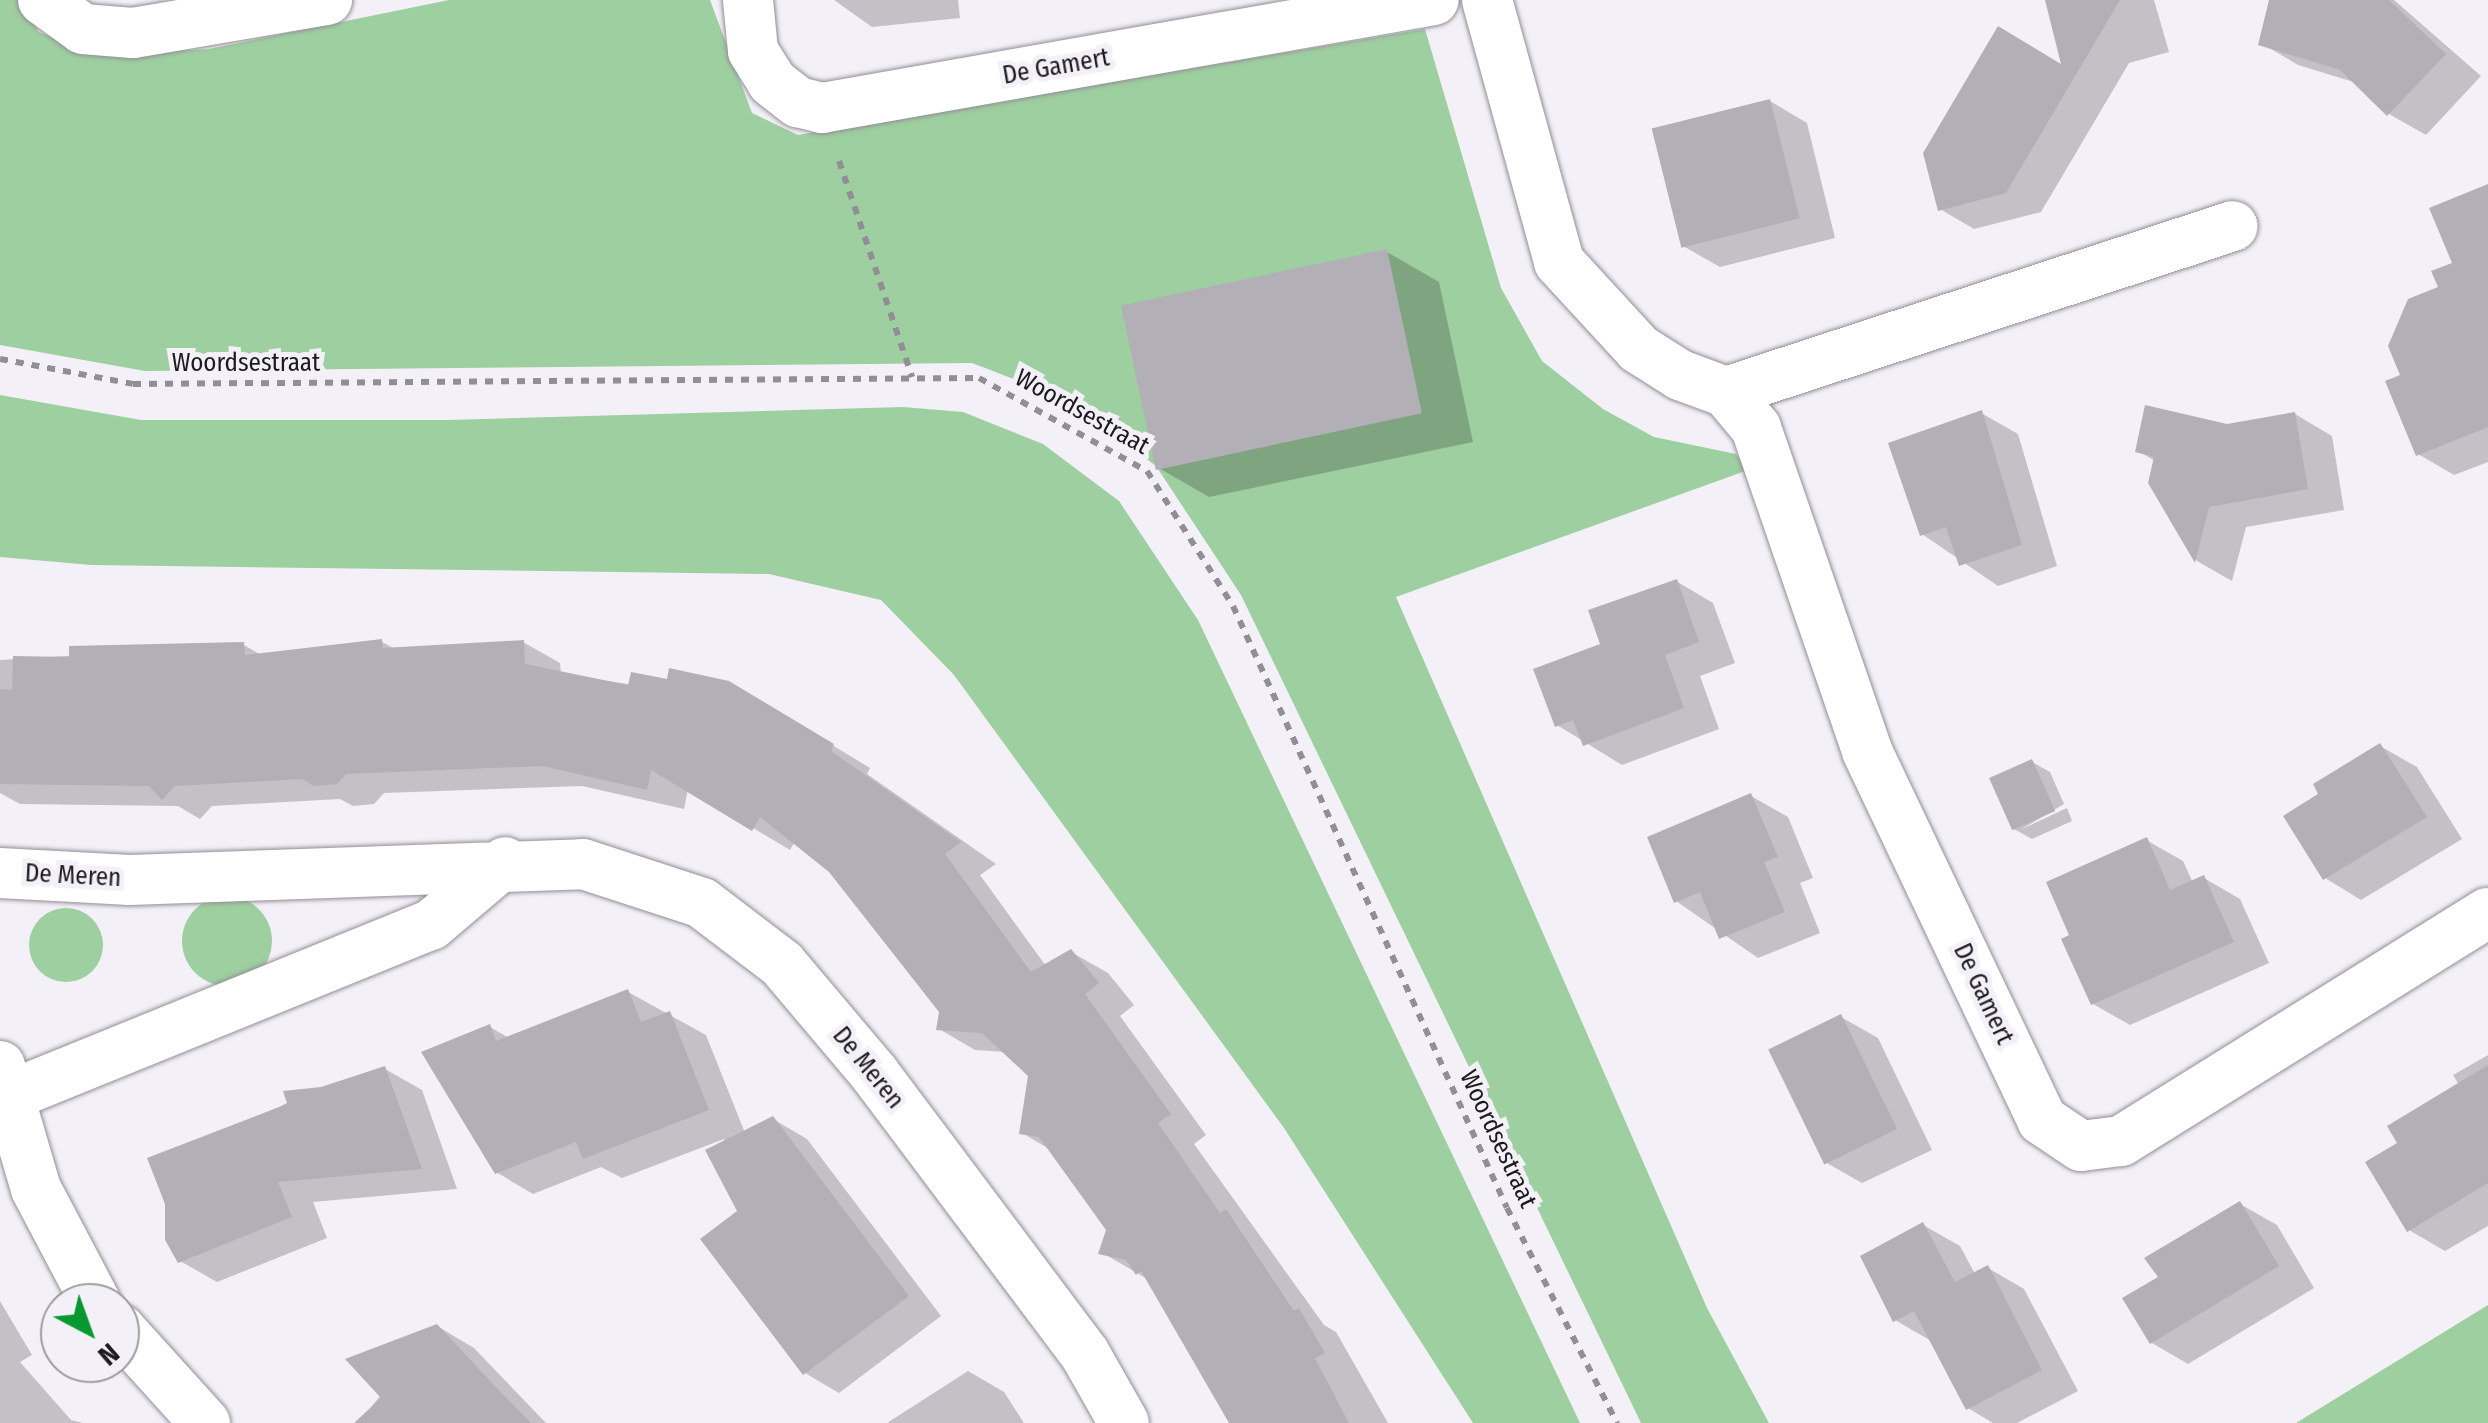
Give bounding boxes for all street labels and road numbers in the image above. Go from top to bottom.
street label: De Gamert [1000,43,1112,91]
street label: Woordsestraat [172,348,320,378]
street label: Woordsestraat [1010,363,1154,461]
street label: De Meren [24,858,122,894]
street label: De Gamert [1947,939,2019,1049]
street label: De Meren [826,1021,910,1115]
street label: Woordsestraat [1453,1065,1543,1213]

